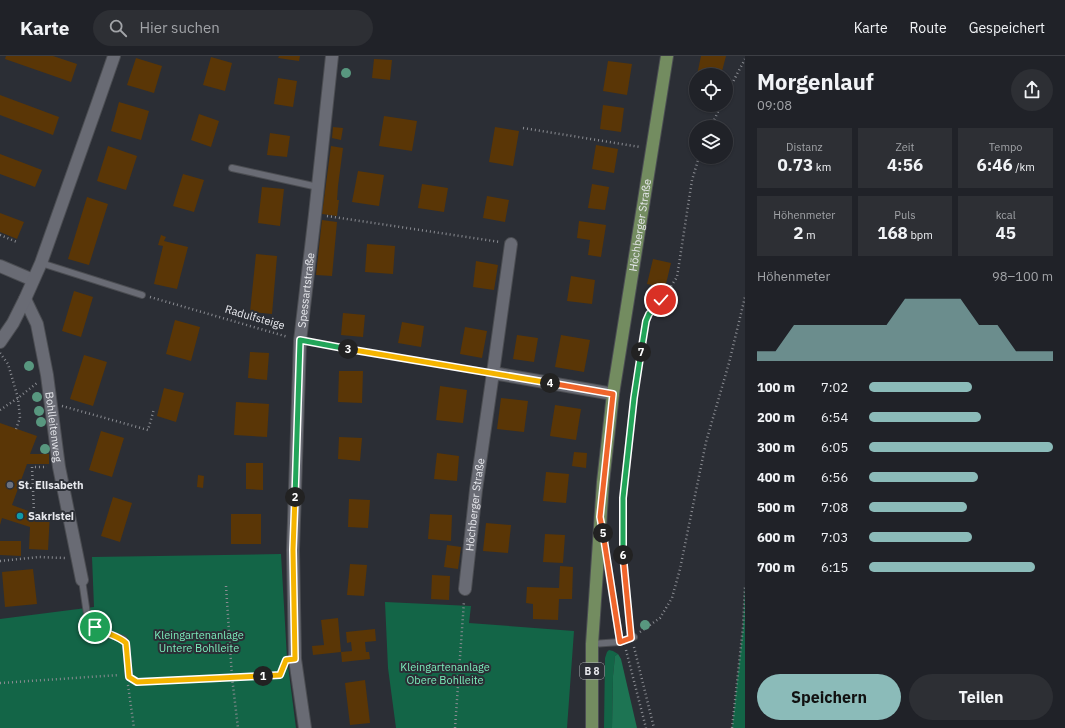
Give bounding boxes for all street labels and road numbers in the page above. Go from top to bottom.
street label: Höchberger Straße [626,178,654,272]
street label: Spessartstraße [295,252,317,329]
street label: Radulfsteige [223,302,287,332]
street label: Bohlleitenweg [42,391,65,463]
street label: Höchberger Straße [462,457,488,552]
road number: B 8 [580,663,604,679]

